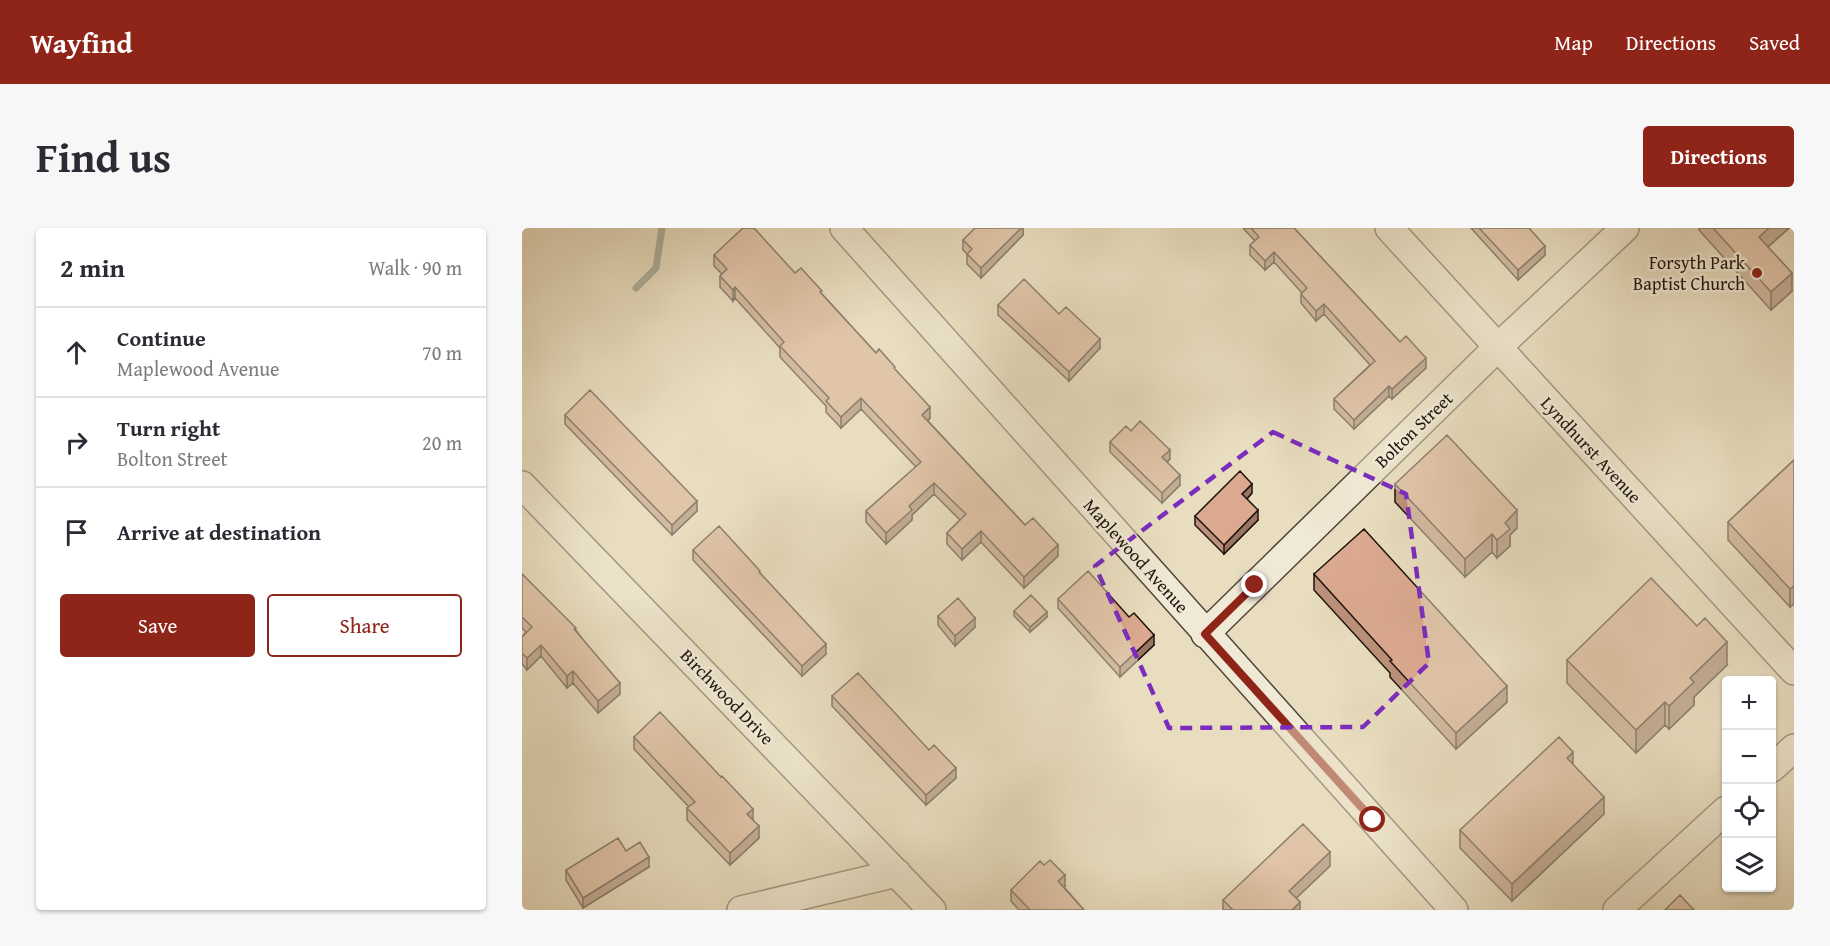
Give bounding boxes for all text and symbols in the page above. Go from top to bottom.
text: Wayfind [30,22,132,63]
text: Map [1554,27,1593,58]
text: Directions [1626,27,1716,58]
text: Saved [1749,27,1800,58]
text: Find us [36,126,171,187]
button: Directions [1643,126,1794,187]
text: 2 min [60,248,125,287]
place label: Forsyth Park Baptist Church [1633,249,1746,297]
text: Walk · 90 m [368,253,462,282]
marker: Forsyth Park Baptist Church [1750,266,1764,280]
text: Continue [117,322,206,354]
icon: ahead [60,336,93,369]
text: 70 m [422,338,462,367]
text: Maplewood Avenue [117,354,279,383]
street label: Bolton Street [1368,385,1459,474]
street label: Lyndhurst Avenue [1535,390,1648,509]
text: Turn right [117,412,220,444]
icon: right [60,426,93,459]
text: 20 m [422,428,462,457]
text: Bolton Street [117,444,228,473]
street label: Maplewood Avenue [1077,492,1195,619]
icon: arrive [60,516,93,549]
text: Arrive at destination [117,516,321,548]
route end [1241,571,1267,597]
button: Save [60,594,255,657]
button: Share [267,594,462,657]
street label: Birchwood Drive [674,642,781,751]
map controls [1722,676,1776,892]
button: + [1722,676,1776,730]
button: − [1722,730,1776,784]
button: locate [1722,784,1776,838]
route start [1359,806,1385,832]
button: layers [1722,838,1776,892]

